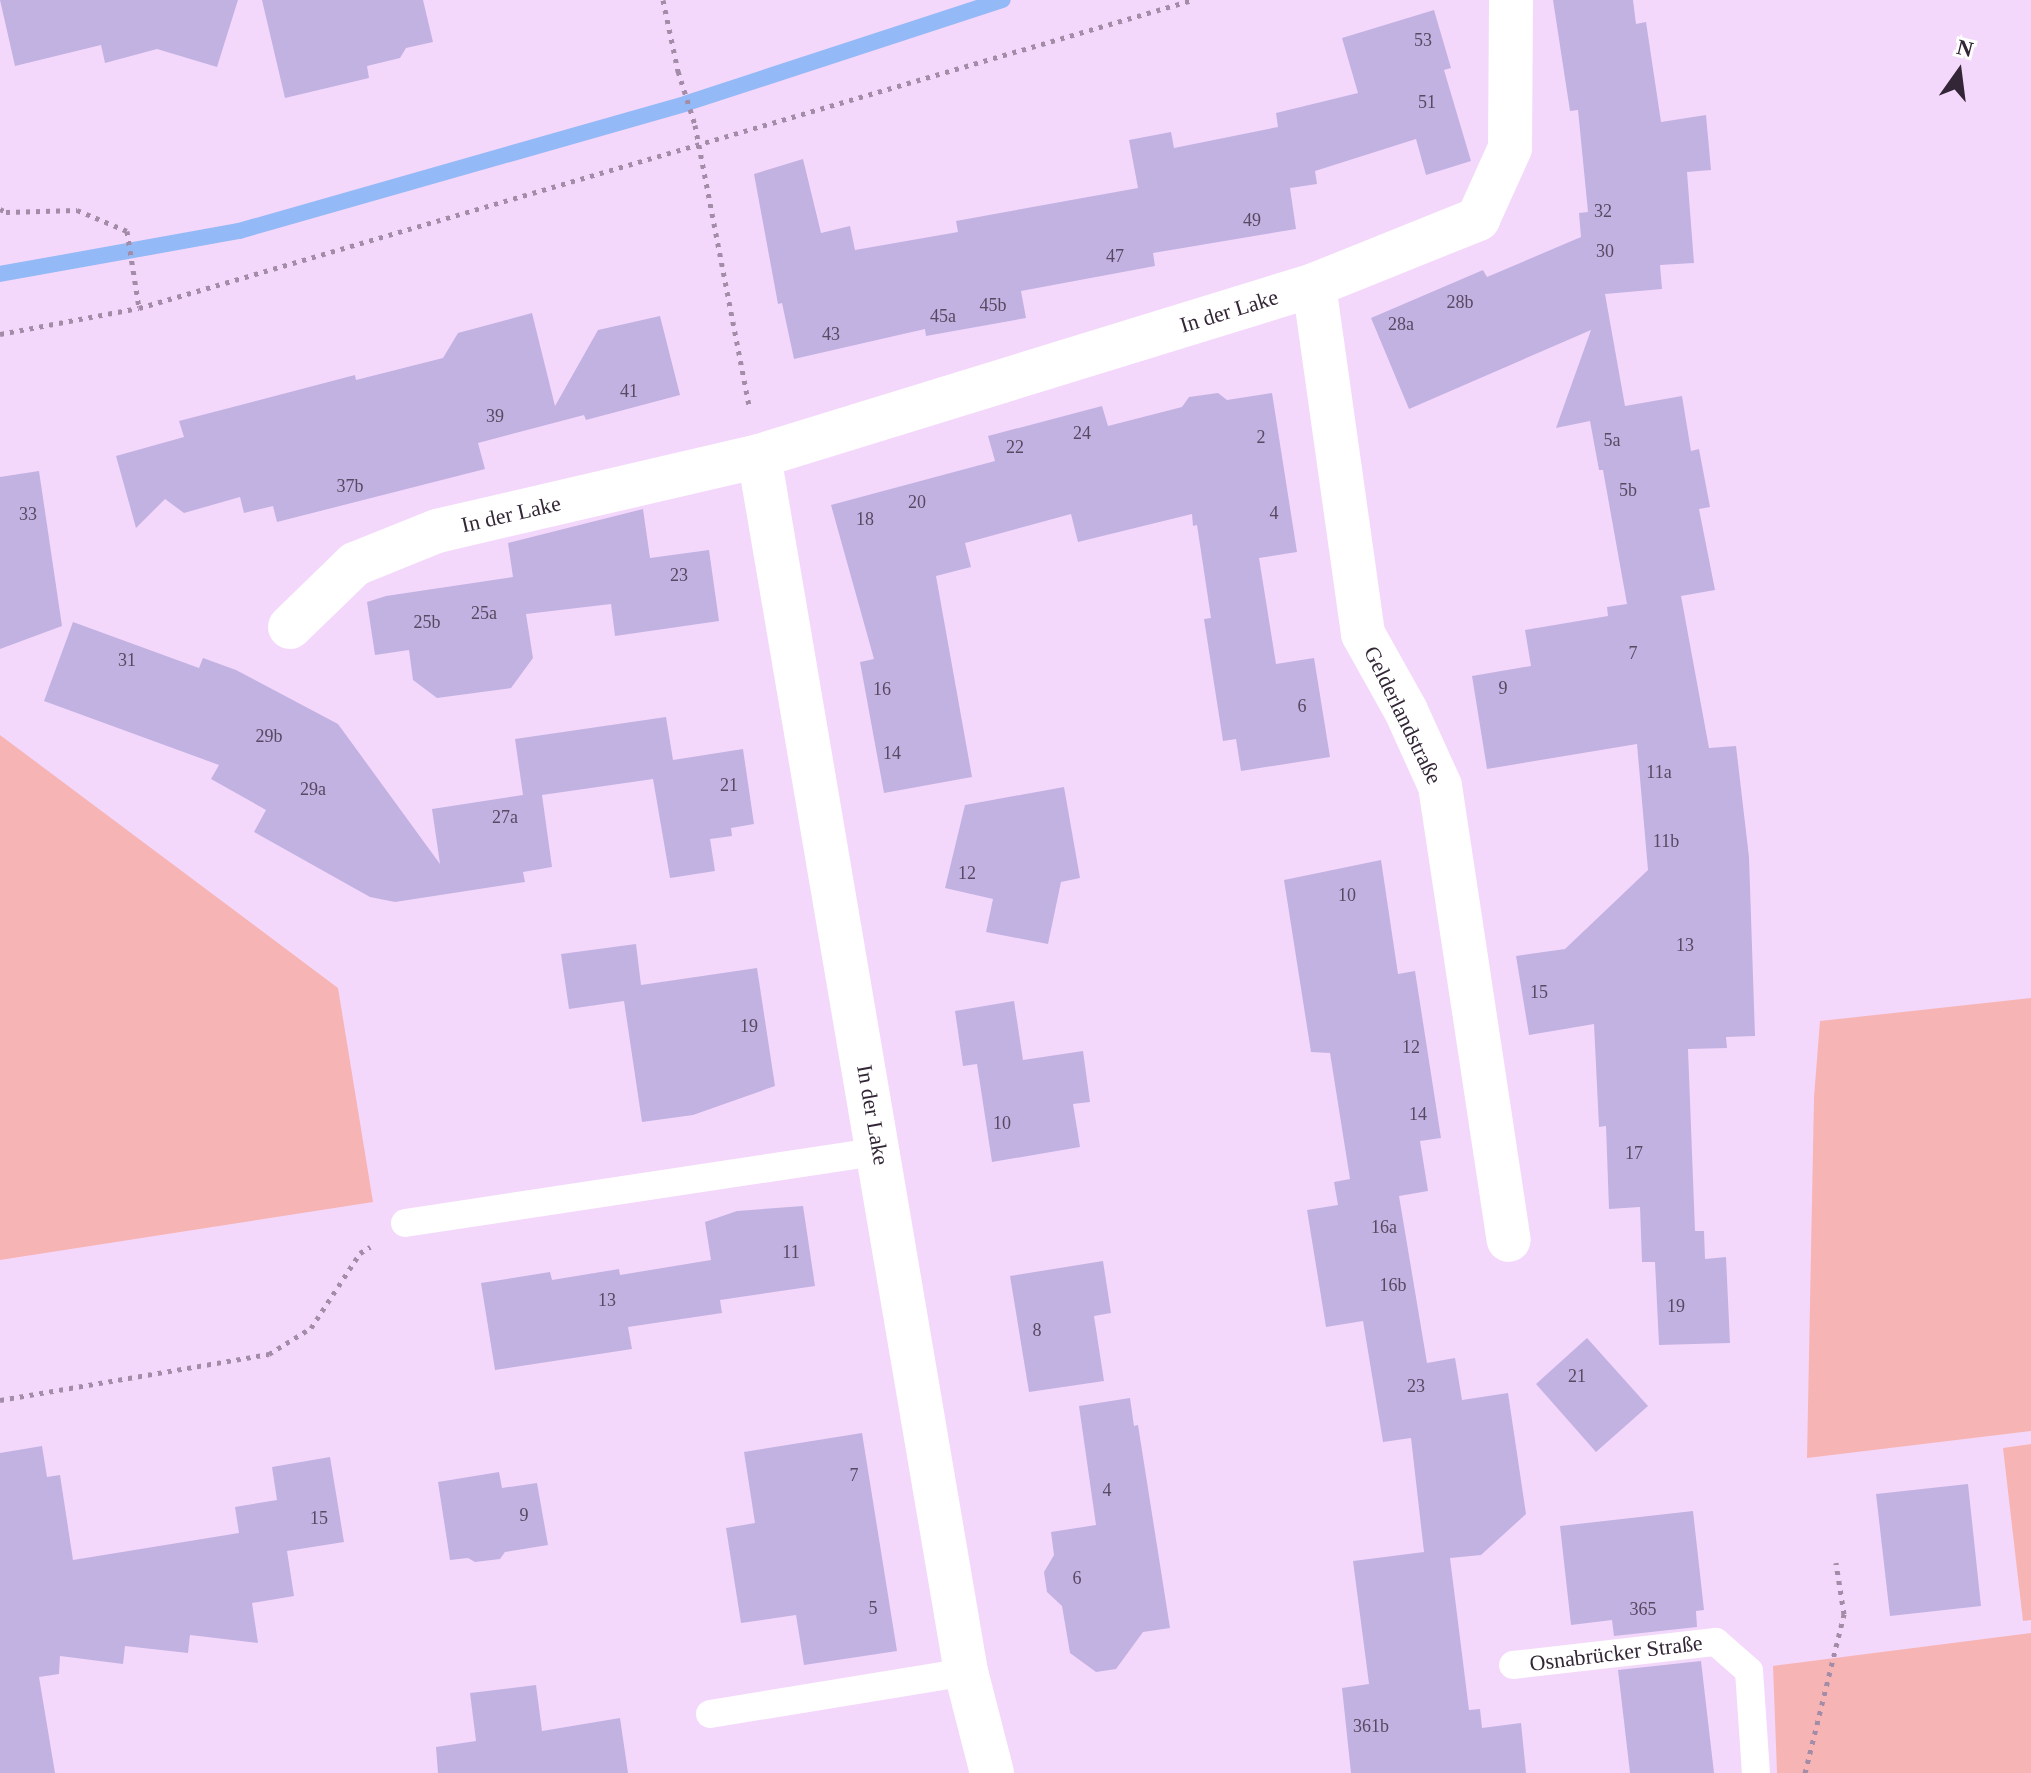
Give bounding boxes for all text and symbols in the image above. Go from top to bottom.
house number: 53 [1414,29,1432,51]
north arrow [1919,32,1999,112]
text: N [1954,34,1976,62]
house number: 51 [1418,91,1436,113]
house number: 32 [1594,200,1612,222]
house number: 49 [1243,209,1261,231]
house number: 30 [1596,240,1614,262]
house number: 47 [1106,245,1124,267]
street label: In der Lake [1177,284,1281,338]
house number: 28b [1446,291,1474,313]
house number: 45b [980,294,1006,316]
house number: 45a [930,305,956,327]
house number: 28a [1388,313,1414,335]
house number: 43 [822,323,840,345]
house number: 41 [620,380,638,402]
house number: 39 [486,405,504,427]
house number: 24 [1073,422,1091,444]
house number: 2 [1256,426,1266,448]
house number: 5a [1604,429,1620,451]
house number: 22 [1006,436,1024,458]
house number: 37b [336,475,364,497]
house number: 5b [1619,479,1637,501]
street label: In der Lake [459,490,563,538]
house number: 20 [908,491,926,513]
house number: 4 [1270,502,1278,524]
house number: 33 [19,503,37,525]
house number: 18 [856,508,874,530]
house number: 23 [670,564,688,586]
house number: 25a [471,602,497,624]
house number: 25b [414,611,440,633]
street label: Gelderlandstraße [1358,642,1448,788]
house number: 7 [1628,642,1638,664]
house number: 31 [118,649,136,671]
house number: 9 [1498,677,1508,699]
house number: 16 [873,678,891,700]
house number: 6 [1298,695,1306,717]
house number: 29b [256,725,282,747]
house number: 14 [883,742,901,764]
house number: 11a [1646,761,1672,783]
house number: 21 [720,774,738,796]
house number: 29a [300,778,326,800]
house number: 27a [492,806,518,828]
house number: 11b [1653,830,1679,852]
house number: 12 [958,862,976,884]
house number: 10 [1338,884,1356,906]
house number: 13 [1676,934,1694,956]
house number: 15 [1530,981,1548,1003]
house number: 19 [740,1015,758,1037]
house number: 12 [1402,1036,1420,1058]
street label: In der Lake [851,1063,895,1167]
house number: 14 [1409,1103,1427,1125]
house number: 10 [993,1112,1011,1134]
house number: 17 [1625,1142,1643,1164]
house number: 16a [1371,1216,1397,1238]
house number: 11 [782,1241,800,1263]
house number: 16b [1380,1274,1406,1296]
house number: 13 [598,1289,616,1311]
house number: 19 [1667,1295,1685,1317]
house number: 8 [1032,1319,1042,1341]
house number: 21 [1568,1365,1586,1387]
house number: 23 [1407,1375,1425,1397]
house number: 7 [850,1464,858,1486]
house number: 4 [1102,1479,1112,1501]
house number: 9 [520,1504,528,1526]
house number: 15 [310,1507,328,1529]
house number: 6 [1072,1567,1082,1589]
house number: 5 [868,1597,878,1619]
house number: 365 [1630,1598,1656,1620]
street label: Osnabrücker Straße [1528,1629,1704,1677]
house number: 361b [1353,1715,1389,1737]

